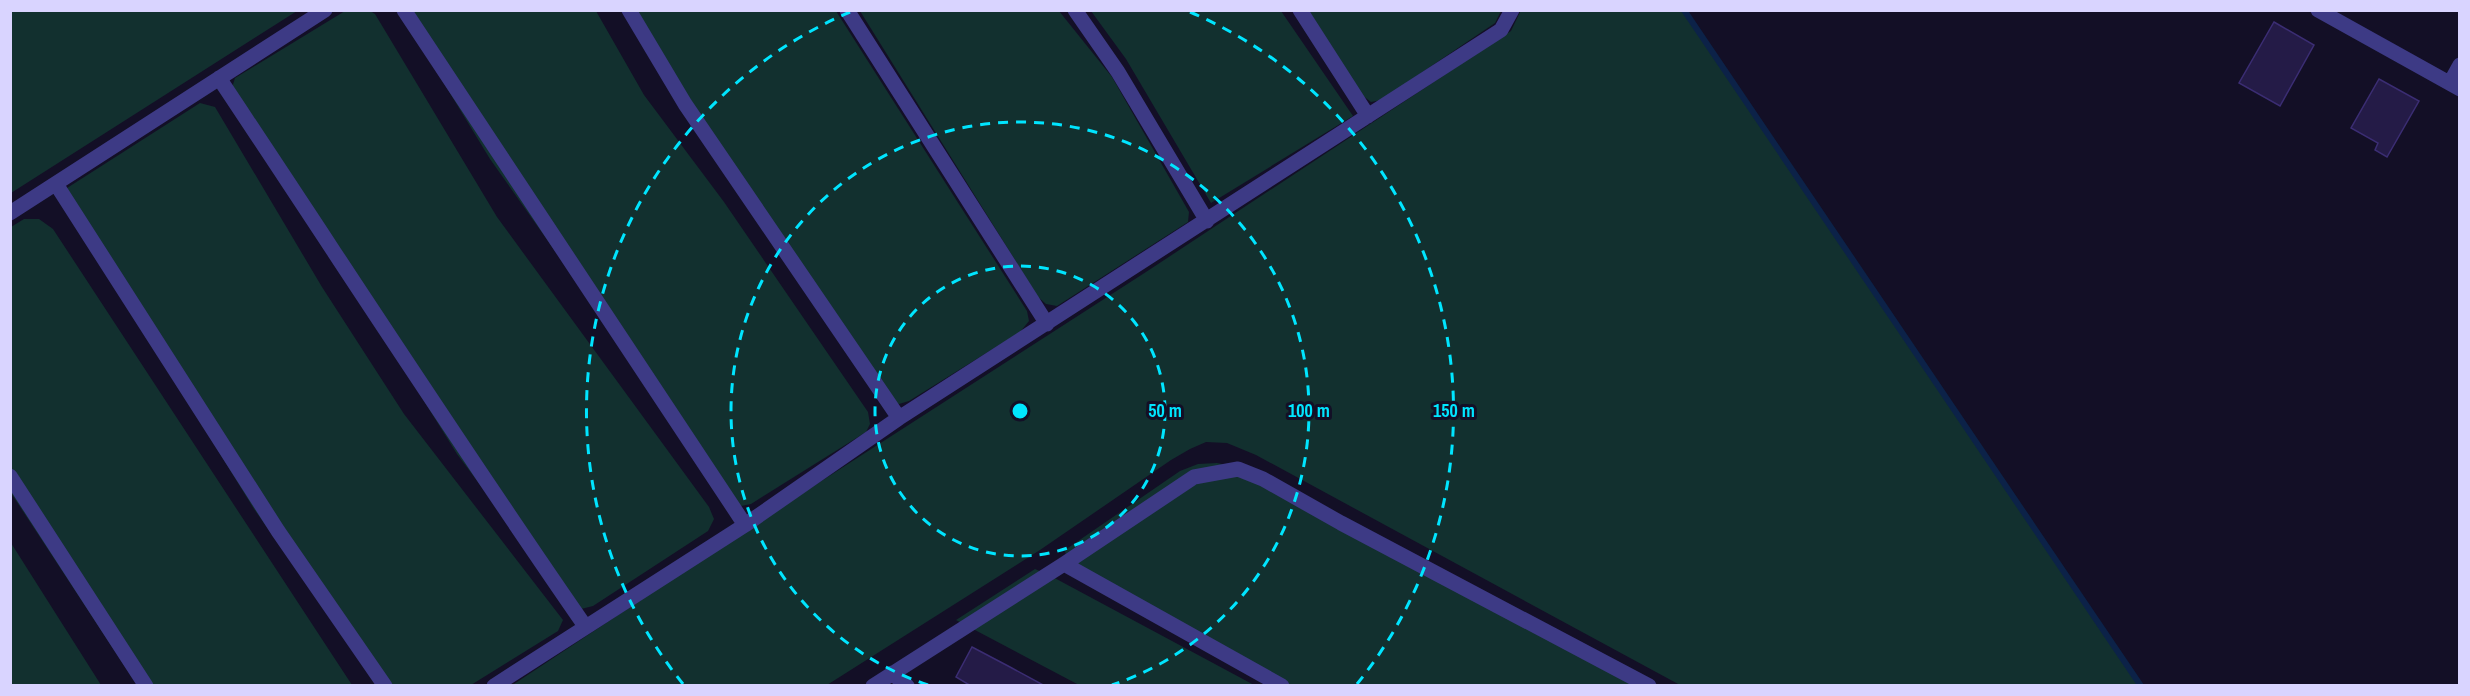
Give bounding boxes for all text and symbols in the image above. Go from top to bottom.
text: 50 m [1148,398,1182,423]
text: 100 m [1288,398,1330,423]
text: 150 m [1433,398,1475,423]
centre of rings [1010,401,1030,421]

